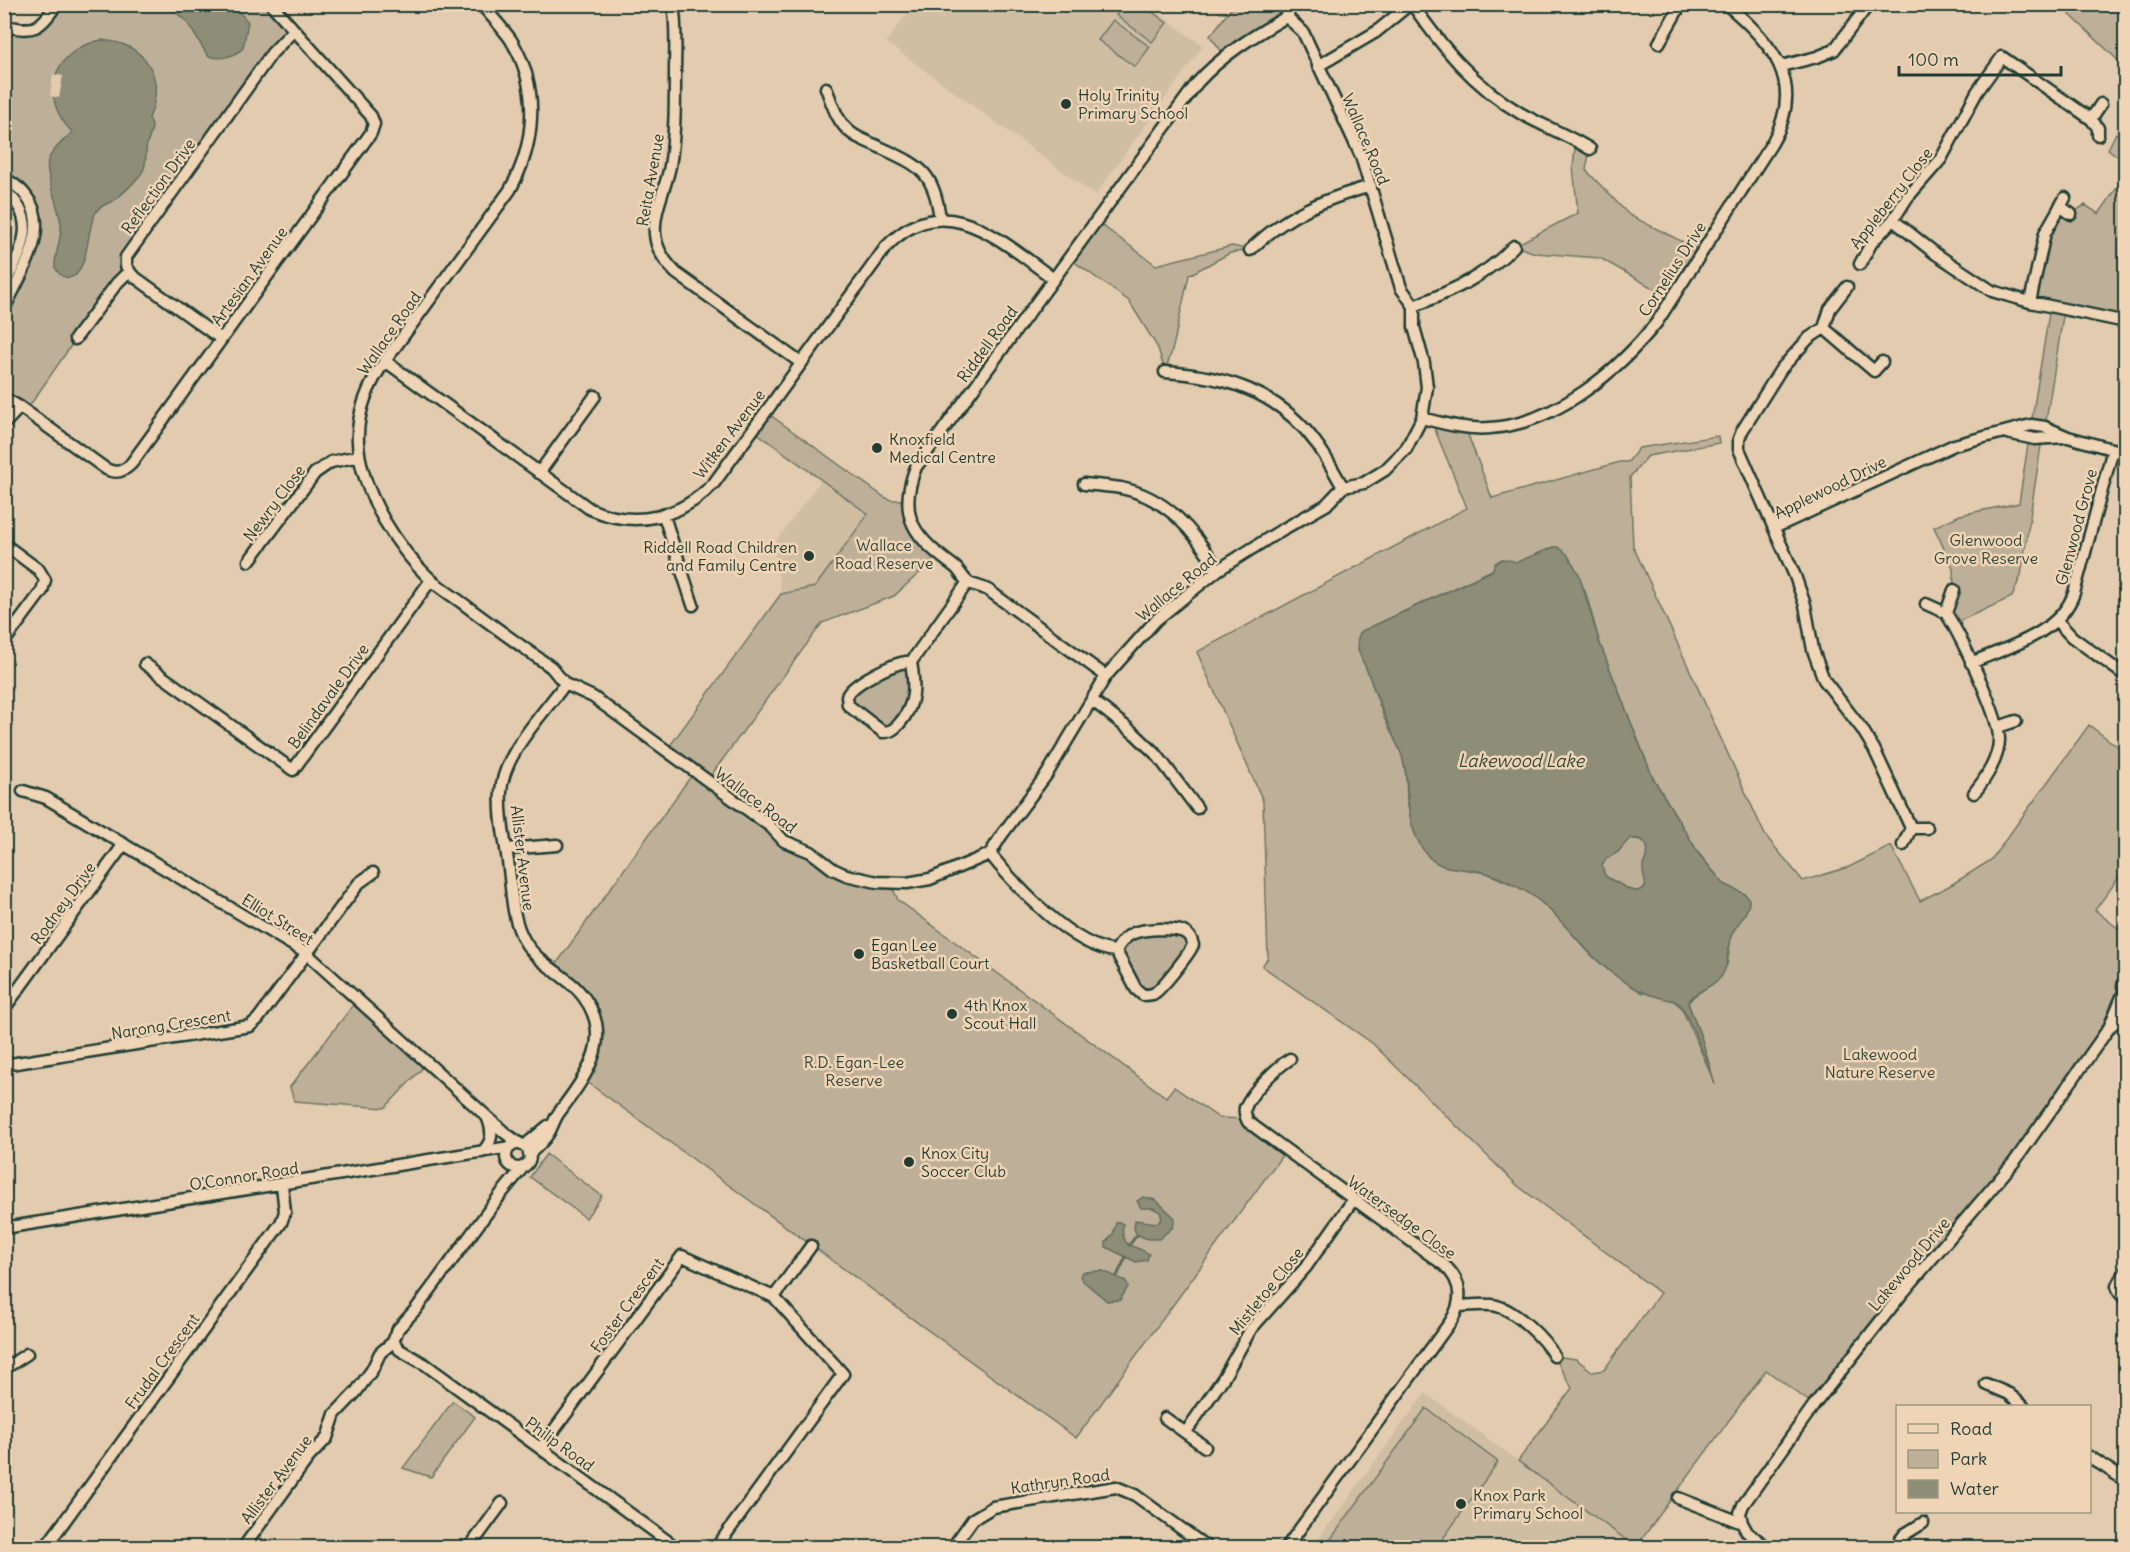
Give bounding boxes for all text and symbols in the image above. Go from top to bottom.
scale bar [1899,39,2061,77]
text: 100 m [1908,48,1959,71]
place label: Holy Trinity Primary School [1078,85,1188,123]
street label: Wallace Road [1338,90,1394,188]
marker: Holy Trinity Primary School [1059,97,1073,111]
street label: Reita Avenue [632,132,668,228]
street label: Reflection Drive [117,134,199,238]
street label: Appleberry Close [1845,143,1937,253]
street label: Cornelius Drive [1634,218,1710,320]
street label: Artesian Avenue [206,223,292,329]
street label: Wallace Road [353,287,425,379]
street label: Riddell Road [953,302,1021,386]
street label: Witken Avenue [689,385,769,483]
place label: Knoxfield Medical Centre [889,429,996,467]
marker: Knoxfield Medical Centre [870,441,884,455]
street label: Applewood Drive [1771,451,1889,523]
street label: Newry Close [239,461,309,545]
street label: Glenwood Grove [2051,466,2101,588]
park label: Glenwood Grove Reserve [1934,530,2038,568]
park label: Wallace Road Reserve [835,535,933,573]
place label: Riddell Road Children and Family Centre [643,537,797,575]
marker: Riddell Road Children and Family Centre [802,549,816,563]
street label: Wallace Road [1132,549,1220,625]
street label: Belindavale Drive [283,640,373,752]
water label: Lakewood Lake [1458,749,1586,772]
street label: Wallace Road [711,763,801,837]
street label: Allister Avenue [507,804,539,912]
street label: Rodney Drive [26,858,100,948]
street label: Elliot Street [238,889,318,949]
place label: Egan Lee Basketball Court [871,935,990,973]
marker: Egan Lee Basketball Court [852,947,866,961]
place label: 4th Knox Scout Hall [964,995,1036,1033]
street label: Narong Crescent [110,1005,233,1043]
marker: 4th Knox Scout Hall [945,1007,959,1021]
park label: Lakewood Nature Reserve [1825,1044,1935,1082]
park label: R.D. Egan-Lee Reserve [804,1052,904,1090]
place label: Knox City Soccer Club [921,1143,1006,1181]
marker: Knox City Soccer Club [902,1155,916,1169]
street label: O'Connor Road [188,1158,300,1194]
street label: Watersedge Close [1344,1171,1460,1263]
street label: Lakewood Drive [1864,1213,1954,1315]
street label: Mistletoe Close [1224,1243,1308,1339]
street label: Foster Crescent [586,1253,668,1356]
street label: Frudal Crescent [121,1309,204,1413]
legend [1896,1405,2091,1513]
street label: Philip Road [522,1412,598,1476]
text: Road [1950,1417,1993,1440]
street label: Allister Avenue [236,1431,316,1527]
text: Park [1950,1447,1987,1470]
street label: Kathryn Road [1009,1464,1111,1498]
text: Water [1950,1477,2000,1500]
place label: Knox Park Primary School [1473,1485,1583,1523]
marker: Knox Park Primary School [1454,1497,1468,1511]

